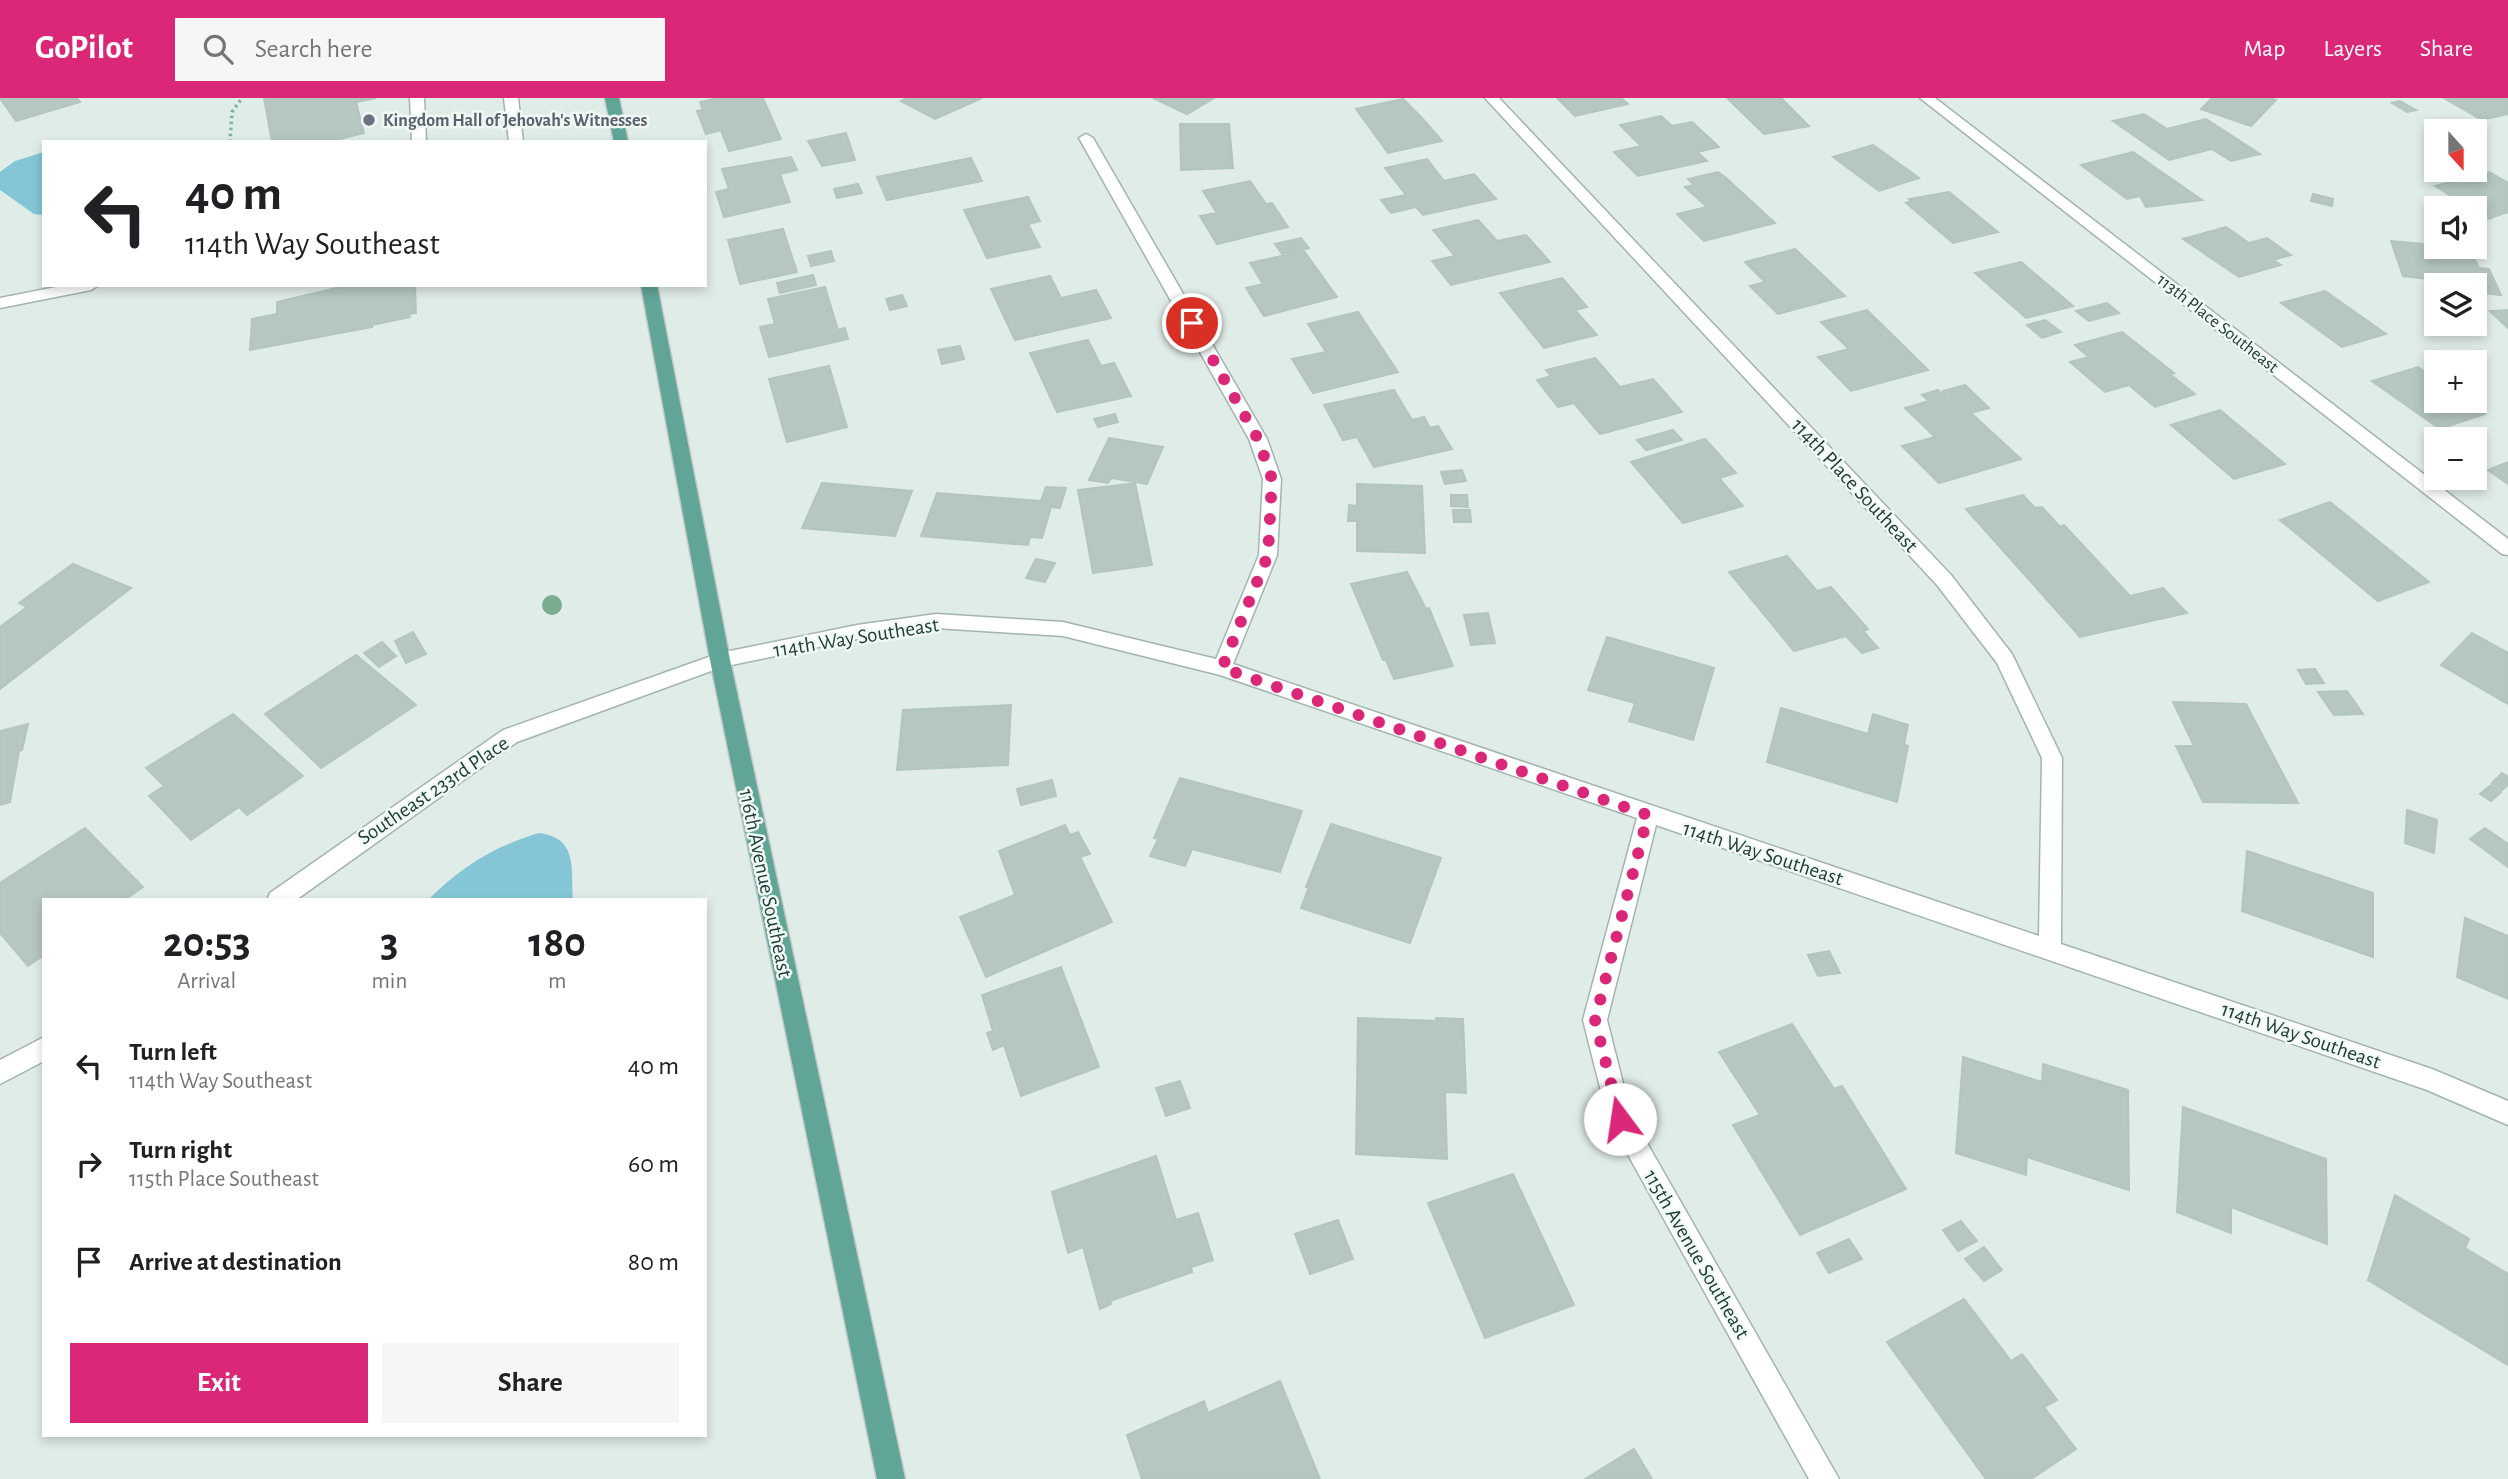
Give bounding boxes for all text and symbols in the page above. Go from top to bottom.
search box [175,18,665,81]
icon: search [199,30,237,68]
text: GoPilot [35,32,133,65]
text: Search here [255,36,372,62]
text: Map [2243,37,2285,61]
text: Layers [2323,37,2382,61]
text: Share [2420,37,2473,61]
marker: Kingdom Hall of Jehovah's Witnesses [361,112,377,128]
place label: Kingdom Hall of Jehovah's Witnesses [383,112,647,130]
north arrow [2424,119,2487,182]
map controls [2424,119,2487,490]
icon: left [70,168,161,259]
text: 40 m [185,170,282,219]
button: sound [2424,196,2487,259]
text: 114th Way Southeast [185,228,440,260]
street label: 113th Place Southeast [2153,271,2282,377]
button: layers [2424,273,2487,336]
pin [1162,293,1222,353]
icon: arrive [1173,304,1211,342]
button: + [2424,350,2487,413]
street label: 114th Place Southeast [1787,414,1922,557]
button: − [2424,427,2487,490]
street label: 114th Way Southeast [772,614,941,661]
street label: Southeast 233rd Place [354,732,513,849]
street label: 116th Avenue Southeast [735,787,796,980]
street label: 114th Way Southeast [1680,818,1846,889]
text: 20:53 [163,922,251,964]
text: 3 [380,922,398,964]
text: 180 [528,922,586,964]
text: Arrival [177,970,236,993]
text: min [371,970,407,993]
text: m [548,970,566,993]
street label: 114th Way Southeast [2218,998,2384,1073]
text: Turn left [129,1039,217,1065]
icon: left [70,1047,108,1085]
text: 40 m [628,1053,679,1079]
text: 114th Way Southeast [129,1070,312,1093]
position arrow [1583,1082,1657,1156]
text: Turn right [129,1137,232,1163]
icon: right [70,1145,108,1183]
text: 60 m [628,1151,679,1177]
street label: 115th Avenue Southeast [1640,1166,1754,1342]
text: 115th Place Southeast [129,1168,319,1191]
icon: arrive [70,1243,108,1281]
text: Arrive at destination [129,1249,342,1275]
text: 80 m [628,1249,679,1275]
button: Exit [70,1343,368,1423]
button: Share [382,1343,679,1423]

